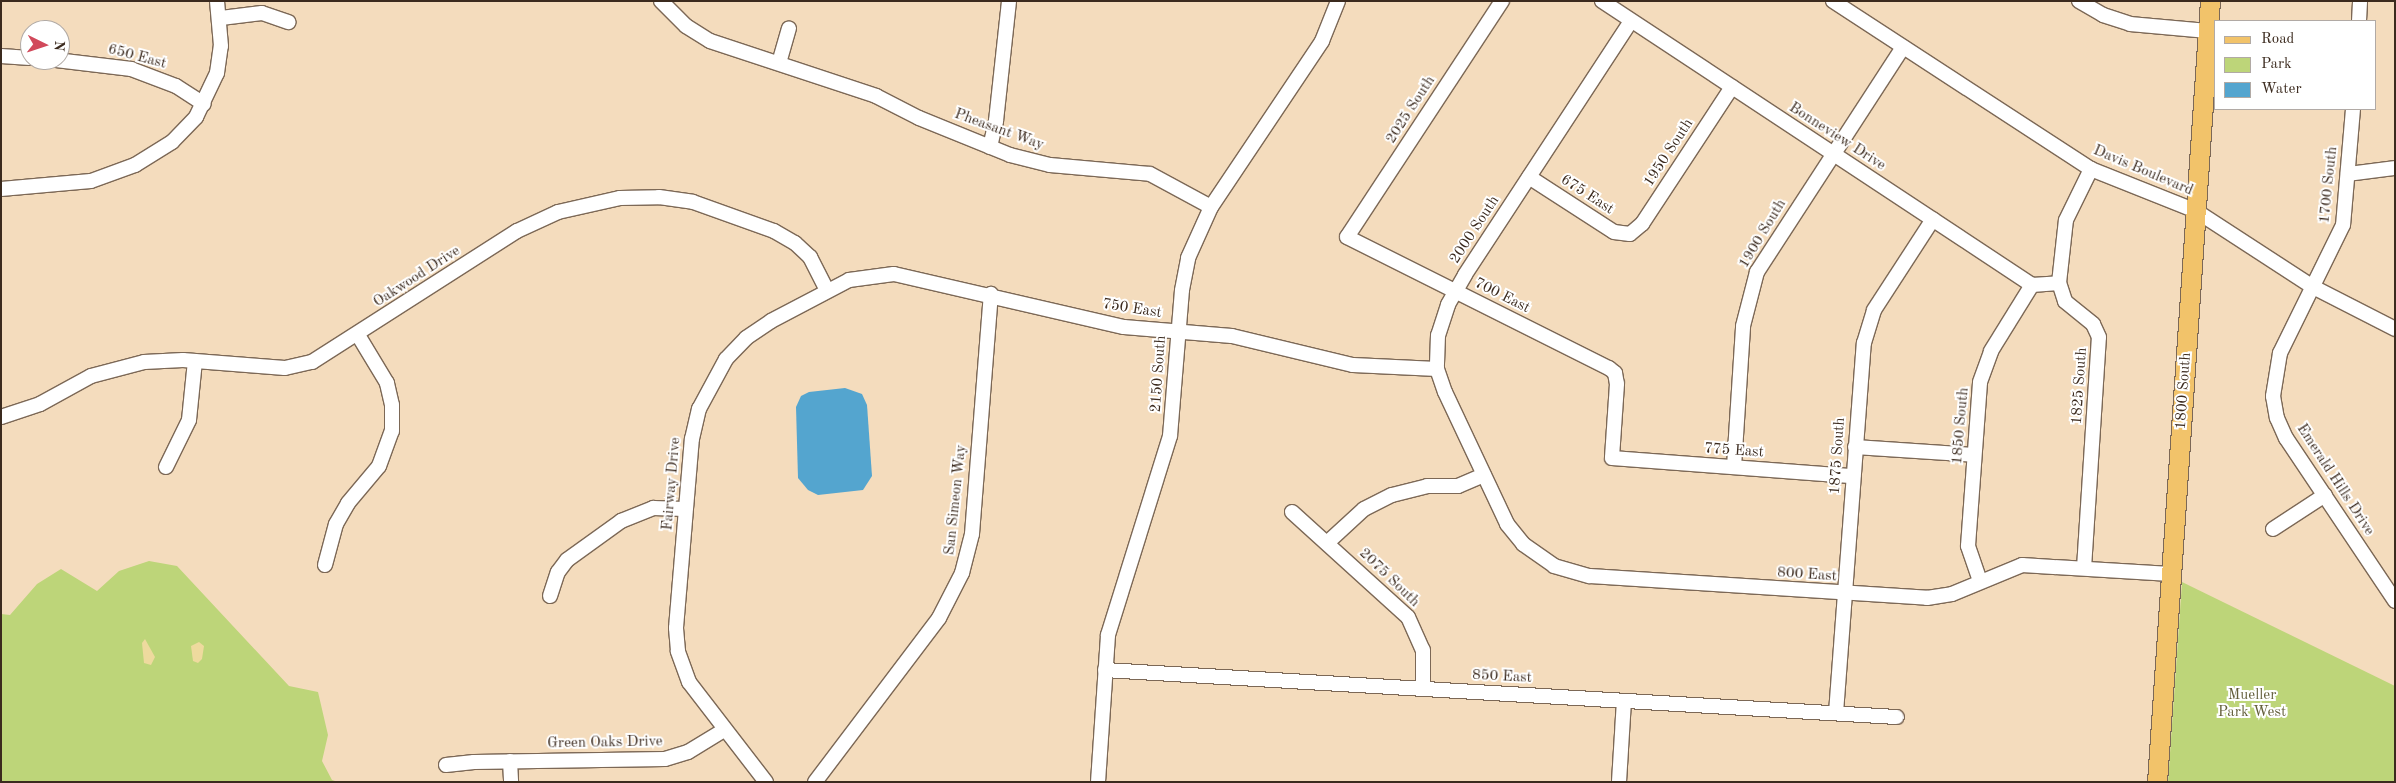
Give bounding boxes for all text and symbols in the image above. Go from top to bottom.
north arrow [20,20,70,70]
legend [2214,20,2376,110]
text: Road [2261,32,2294,47]
text: N [52,40,66,52]
street label: 650 East [106,41,168,73]
text: Park [2261,57,2292,72]
street label: 2025 South [1382,73,1440,147]
text: Water [2261,82,2302,97]
street label: Bonneview Drive [1785,99,1889,175]
street label: Pheasant Way [952,105,1046,155]
street label: 1950 South [1640,116,1698,190]
street label: Davis Boulevard [2090,142,2196,200]
street label: 1700 South [2316,146,2342,224]
street label: 675 East [1557,171,1617,219]
street label: 2000 South [1446,193,1504,267]
street label: 1900 South [1735,196,1791,272]
street label: Oakwood Drive [370,242,464,312]
street label: 700 East [1471,274,1533,318]
street label: 750 East [1101,295,1163,323]
street label: 2150 South [1147,335,1171,413]
street label: 1825 South [2068,347,2092,425]
street label: 1800 South [2172,352,2196,430]
street label: 1850 South [1949,387,1973,465]
street label: 1875 South [1826,417,1850,495]
street label: Emerald Hills Drive [2292,421,2378,539]
street label: Fairway Drive [659,437,685,531]
street label: 775 East [1704,440,1764,462]
street label: San Simeon Way [941,444,971,556]
street label: 2075 South [1355,545,1423,611]
street label: 800 East [1777,564,1837,586]
street label: 850 East [1472,666,1532,688]
park label: Mueller Park West [2218,686,2286,721]
street label: Green Oaks Drive [547,733,663,753]

